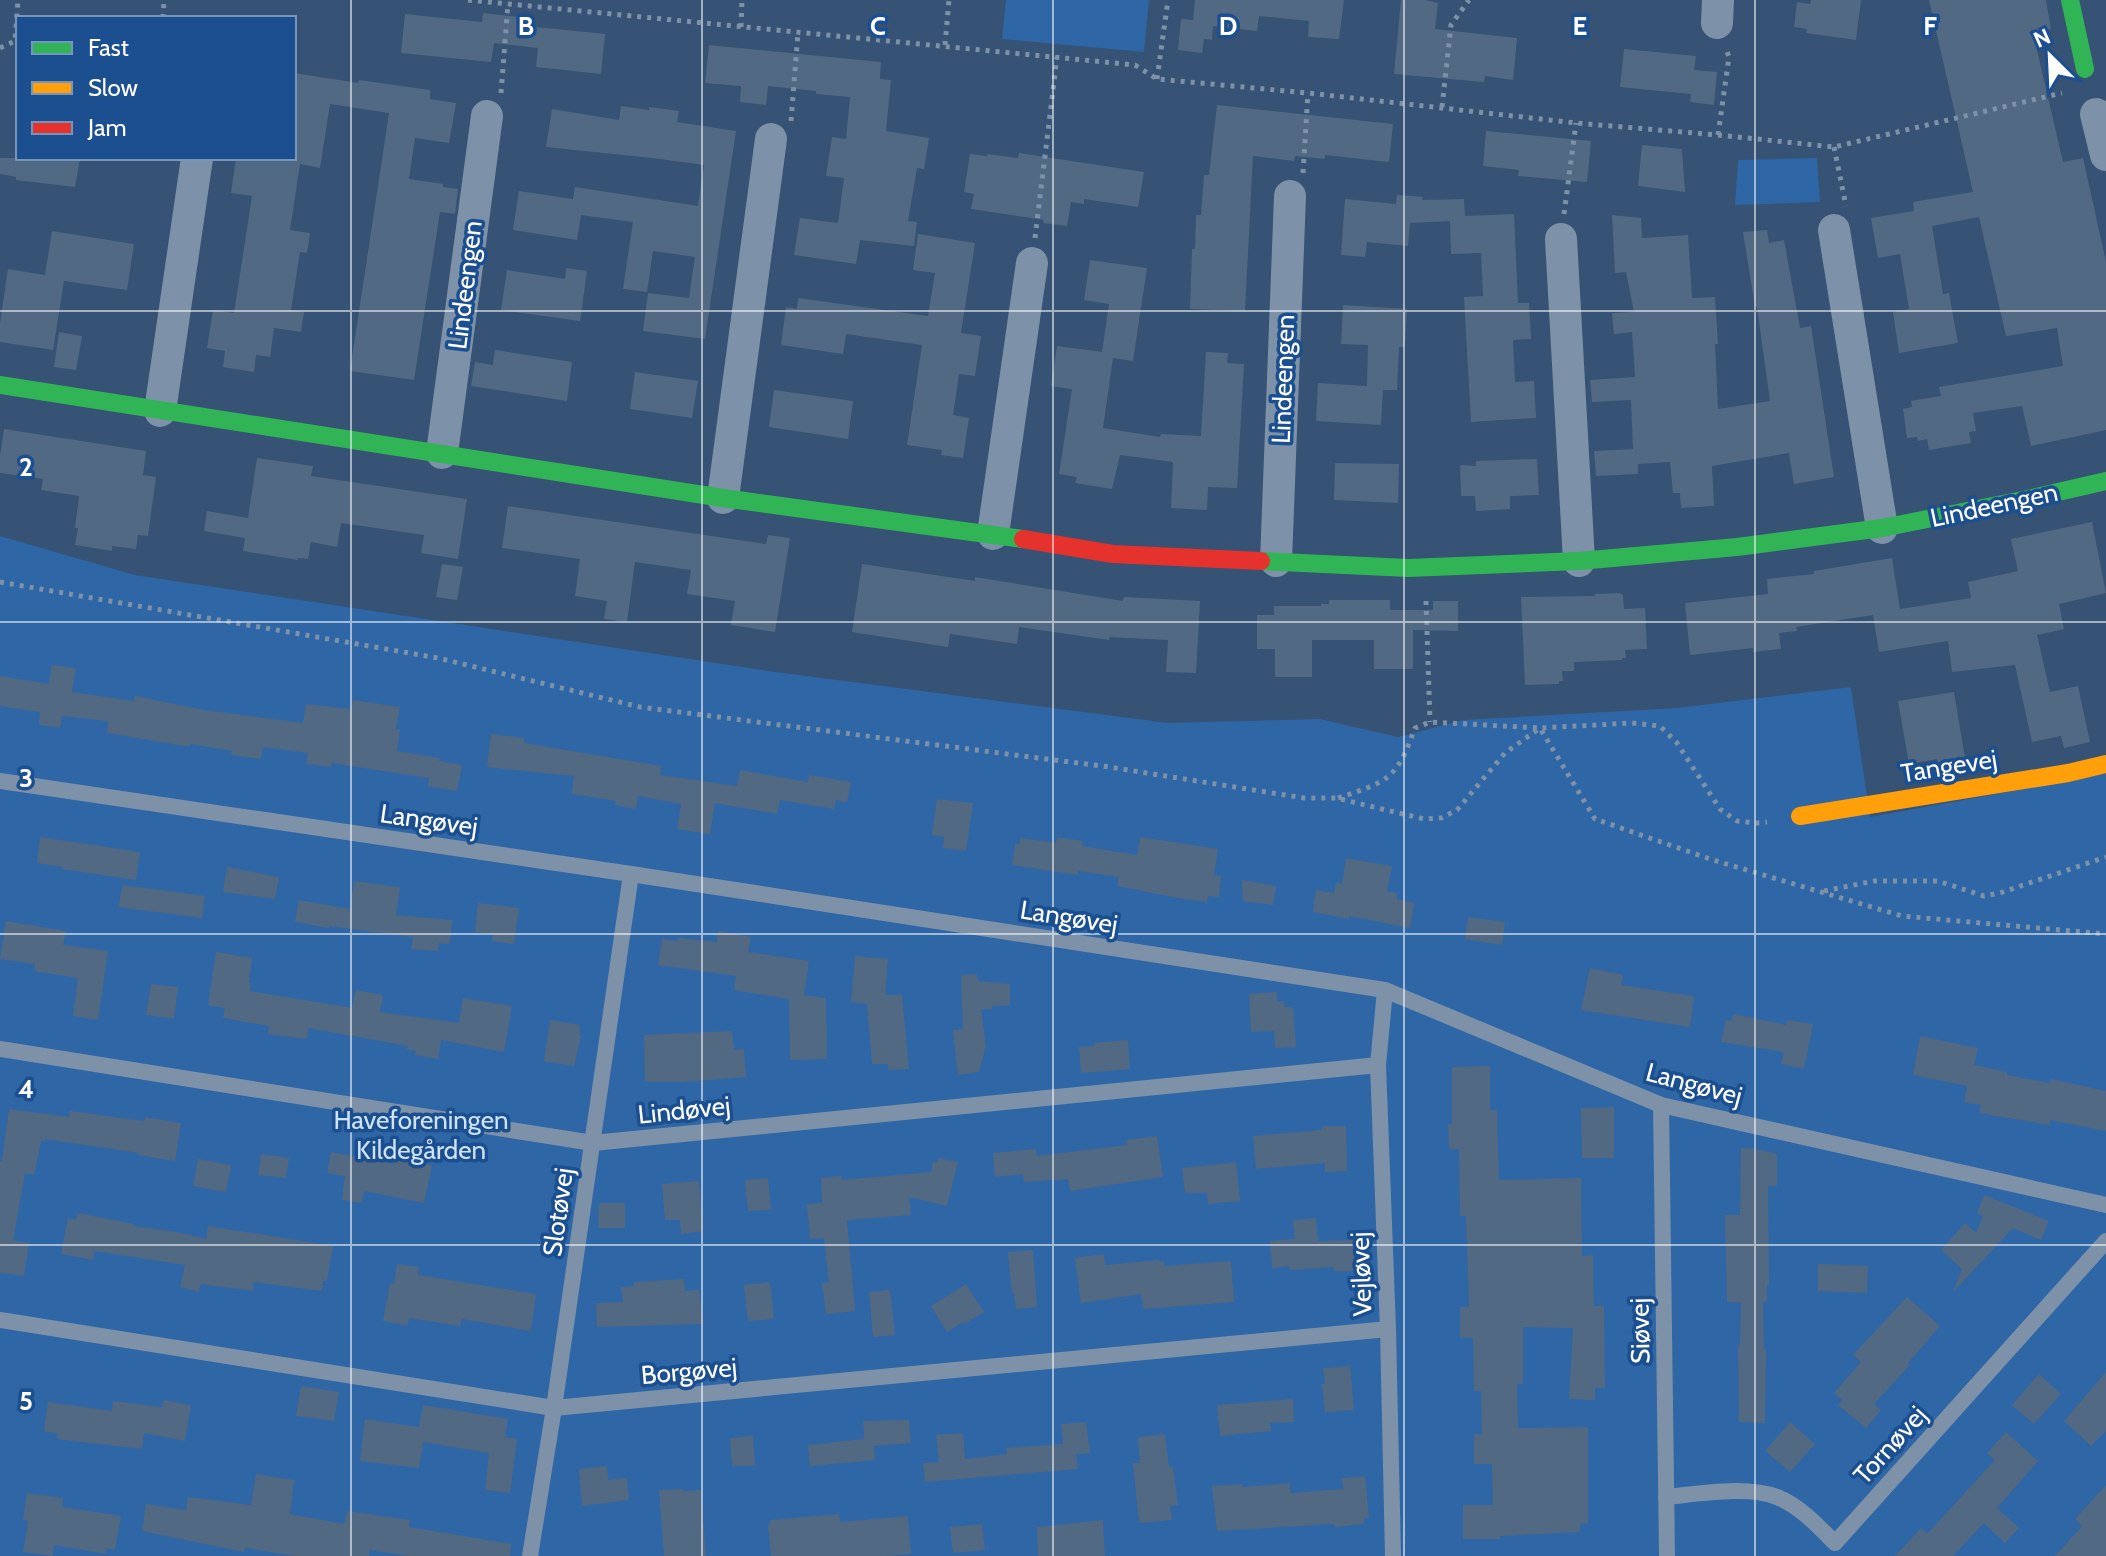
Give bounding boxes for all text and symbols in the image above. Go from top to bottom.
text: B [518,10,534,42]
text: C [870,10,886,42]
text: D [1219,10,1237,42]
text: E [1573,10,1587,42]
text: F [1923,10,1937,42]
legend [16,16,296,160]
north arrow [2010,16,2090,96]
text: N [2029,23,2055,54]
text: Fast [88,33,129,62]
text: Slow [88,73,138,102]
text: Jam [87,113,126,142]
street label: Lindeengen [441,219,489,351]
street label: Lindeengen [1265,314,1301,444]
text: 2 [19,451,33,483]
street label: Lindeengen [1927,476,2061,534]
street label: Tangevej [1899,743,1999,789]
text: 3 [19,762,33,794]
street label: Langøvej [378,797,480,843]
street label: Langøvej [1018,893,1120,941]
street label: Langøvej [1642,1056,1746,1112]
text: 4 [18,1073,34,1105]
street label: Lindøvej [636,1089,732,1131]
park label: Haveforeningen Kildegården [333,1104,509,1166]
street label: Slotøvej [536,1166,580,1258]
street label: Vejløvej [1344,1231,1378,1317]
street label: Siøvej [1623,1298,1657,1364]
street label: Borgøvej [640,1351,738,1391]
text: 5 [19,1385,33,1417]
street label: Tornøvej [1847,1399,1933,1491]

